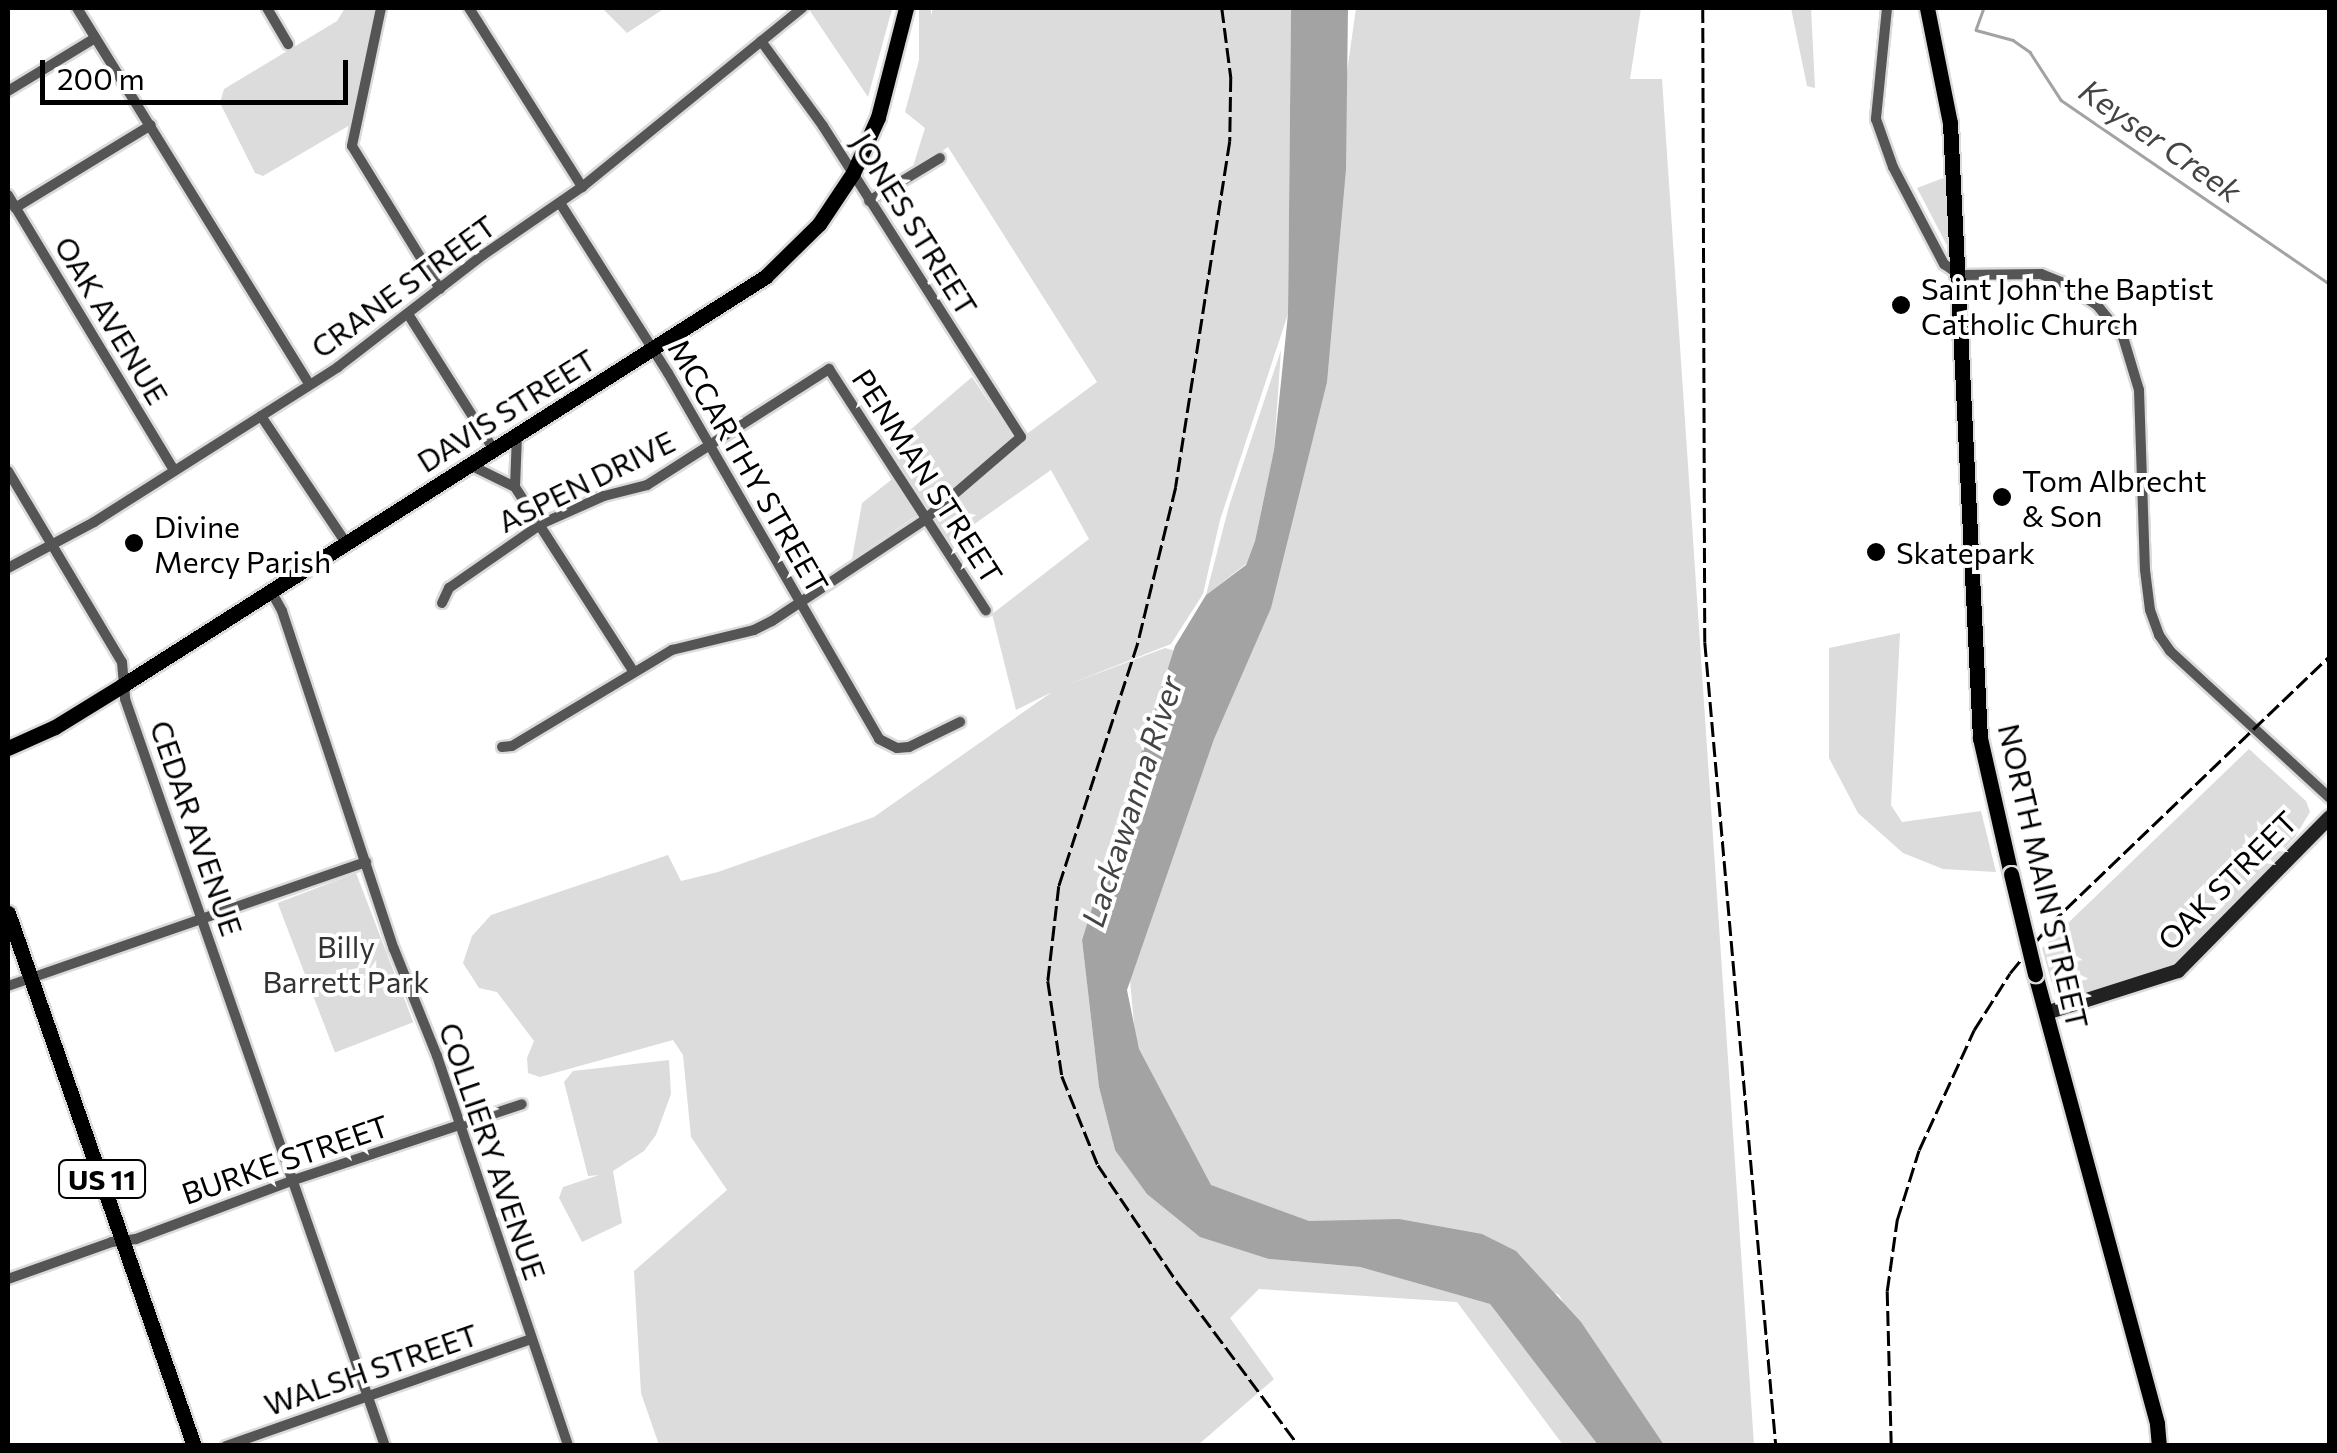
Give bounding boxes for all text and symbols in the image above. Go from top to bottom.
scale bar [45,40,352,102]
text: 200 m [57,59,145,96]
water label: Keyser Creek [2073,70,2249,210]
street label: JONES STREET [845,126,985,322]
street label: CRANE STREET [304,207,502,365]
street label: OAK AVENUE [48,230,176,410]
place label: Saint John the Baptist Catholic Church [1921,270,2214,340]
marker: Saint John the Baptist Catholic Church [1890,294,1912,316]
street label: MCCARTHY STREET [661,332,837,600]
street label: DAVIS STREET [410,341,602,479]
street label: PENMAN STREET [845,362,1011,590]
street label: ASPEN DRIVE [492,423,680,539]
place label: Tom Albrecht & Son [2022,462,2206,532]
marker: Tom Albrecht & Son [1991,486,2013,508]
place label: Divine Mercy Parish [154,508,331,578]
marker: Divine Mercy Parish [123,532,145,554]
place label: Skatepark [1896,534,2035,570]
marker: Skatepark [1865,541,1887,563]
water label: Lackawanna River [1072,671,1190,931]
street label: CEDAR AVENUE [143,716,251,940]
street label: NORTH MAIN STREET [1991,720,2097,1032]
street label: OAK STREET [2150,803,2304,957]
park label: Billy Barrett Park [262,928,430,998]
street label: COLLIERY AVENUE [432,1018,554,1284]
street label: BURKE STREET [177,1107,393,1211]
road number: US 11 [57,1156,147,1202]
street label: WALSH STREET [259,1316,483,1422]

